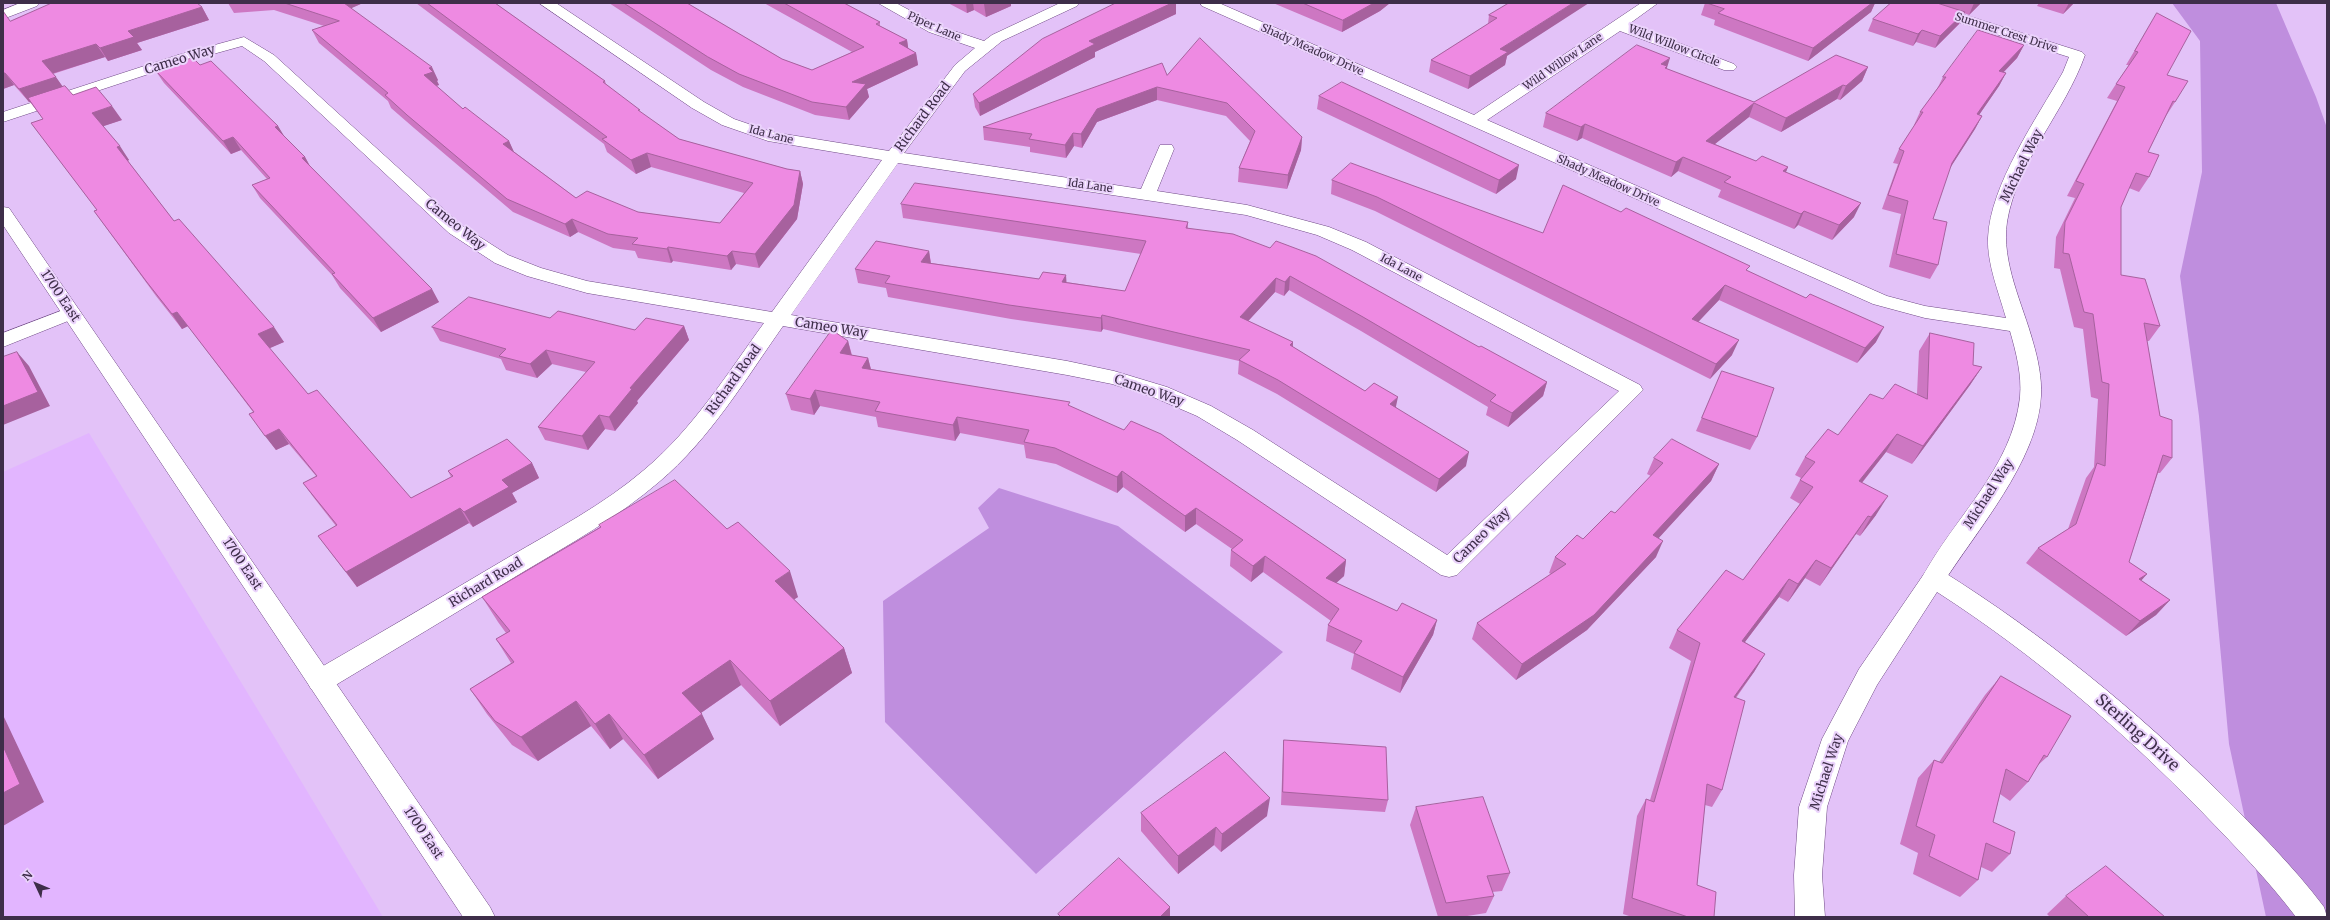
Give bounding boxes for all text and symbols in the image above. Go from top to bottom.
street label: Piper Lane [905,9,963,45]
street label: Summer Crest Drive [1953,10,2059,56]
street label: Shady Meadow Drive [1258,21,1366,79]
street label: Wild Willow Circle [1627,23,1721,69]
street label: Wild Willow Lane [1521,31,1605,93]
street label: Cameo Way [143,42,217,78]
street label: Richard Road [892,79,954,155]
street label: Ida Lane [747,123,795,147]
street label: Michael Way [1998,127,2046,205]
street label: Shady Meadow Drive [1554,152,1662,210]
street label: Ida Lane [1067,176,1113,196]
street label: Cameo Way [422,196,488,254]
street label: Ida Lane [1378,252,1424,284]
street label: 1700 East [37,267,83,325]
street label: Cameo Way [794,315,868,341]
street label: Richard Road [703,342,765,418]
street label: Cameo Way [1112,372,1186,410]
street label: Michael Way [1961,456,2017,532]
street label: Cameo Way [1450,505,1514,567]
street label: 1700 East [219,535,265,593]
street label: Richard Road [446,555,526,611]
street label: Sterling Drive [2091,690,2183,776]
street label: Michael Way [1807,732,1847,812]
street label: 1700 East [400,804,446,862]
north arrow [16,864,56,904]
text: N [19,868,35,884]

